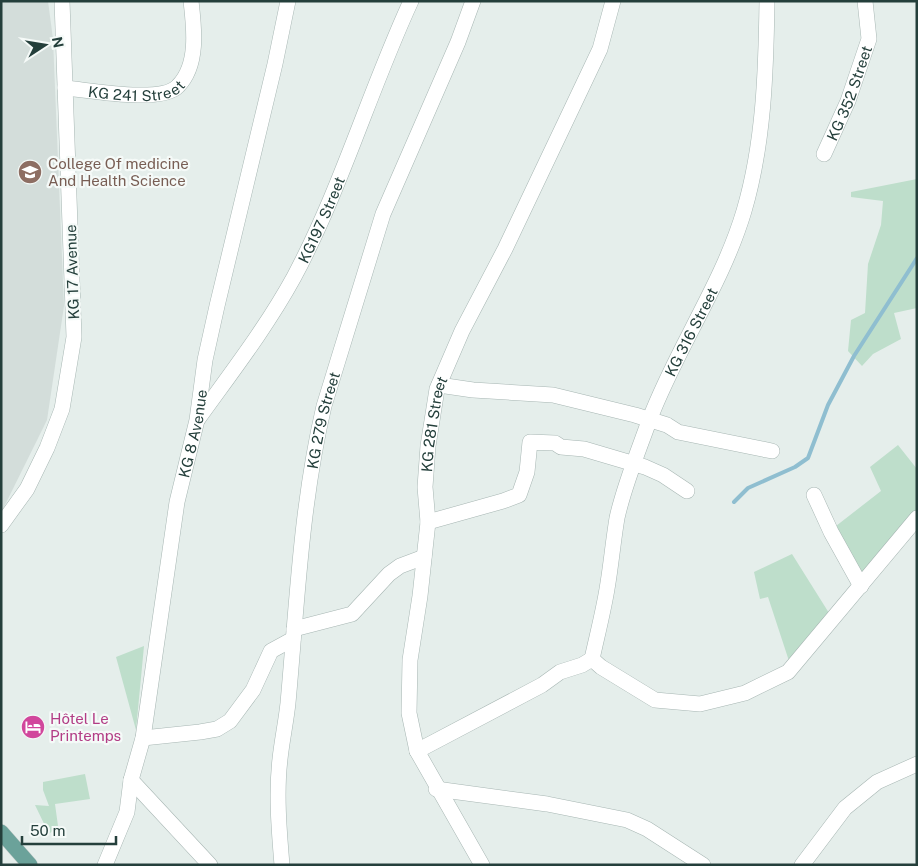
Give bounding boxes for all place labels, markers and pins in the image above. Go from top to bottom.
place label: College Of medicine And Health Science [48,155,189,189]
school or university icon: College Of medicine And Health Science [17,159,43,185]
place label: Hôtel Le Printemps [50,710,121,744]
hotel icon: Hôtel Le Printemps [20,714,46,740]

